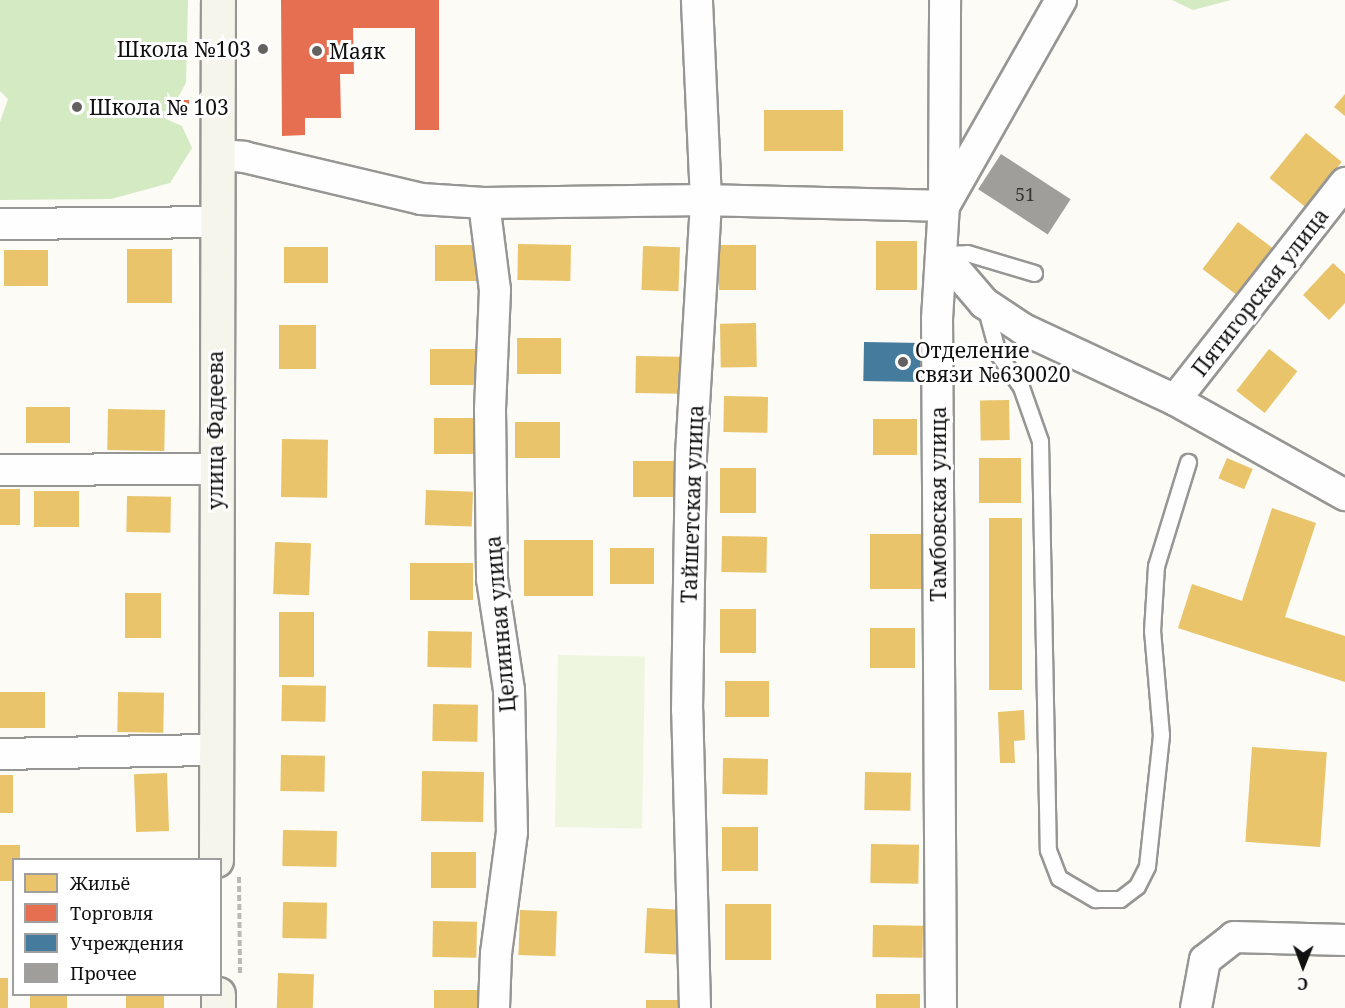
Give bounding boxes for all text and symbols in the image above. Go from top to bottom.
place label: Школа №103 [117,36,251,62]
place label: Маяк [329,38,385,64]
marker: Школа №103 [256,42,270,56]
marker: Маяк [310,44,324,58]
place label: Школа № 103 [89,94,229,120]
marker: Школа № 103 [70,100,84,114]
house number: 51 [1015,183,1035,205]
street label: Пятигорская улица [1187,203,1333,381]
place label: Отделение связи №630020 [915,337,1071,387]
street label: улица Фадеева [202,350,228,510]
marker: Отделение связи №630020 [896,355,910,369]
street label: Тайшетская улица [676,404,708,604]
street label: Тамбовская улица [925,406,951,602]
street label: Целинная улица [480,535,520,713]
legend [12,858,222,996]
text: Жильё [70,871,130,895]
text: Торговля [70,901,153,925]
text: Учреждения [70,931,184,955]
north arrow [1273,936,1333,996]
text: Прочее [70,961,137,985]
text: С [1297,973,1308,995]

